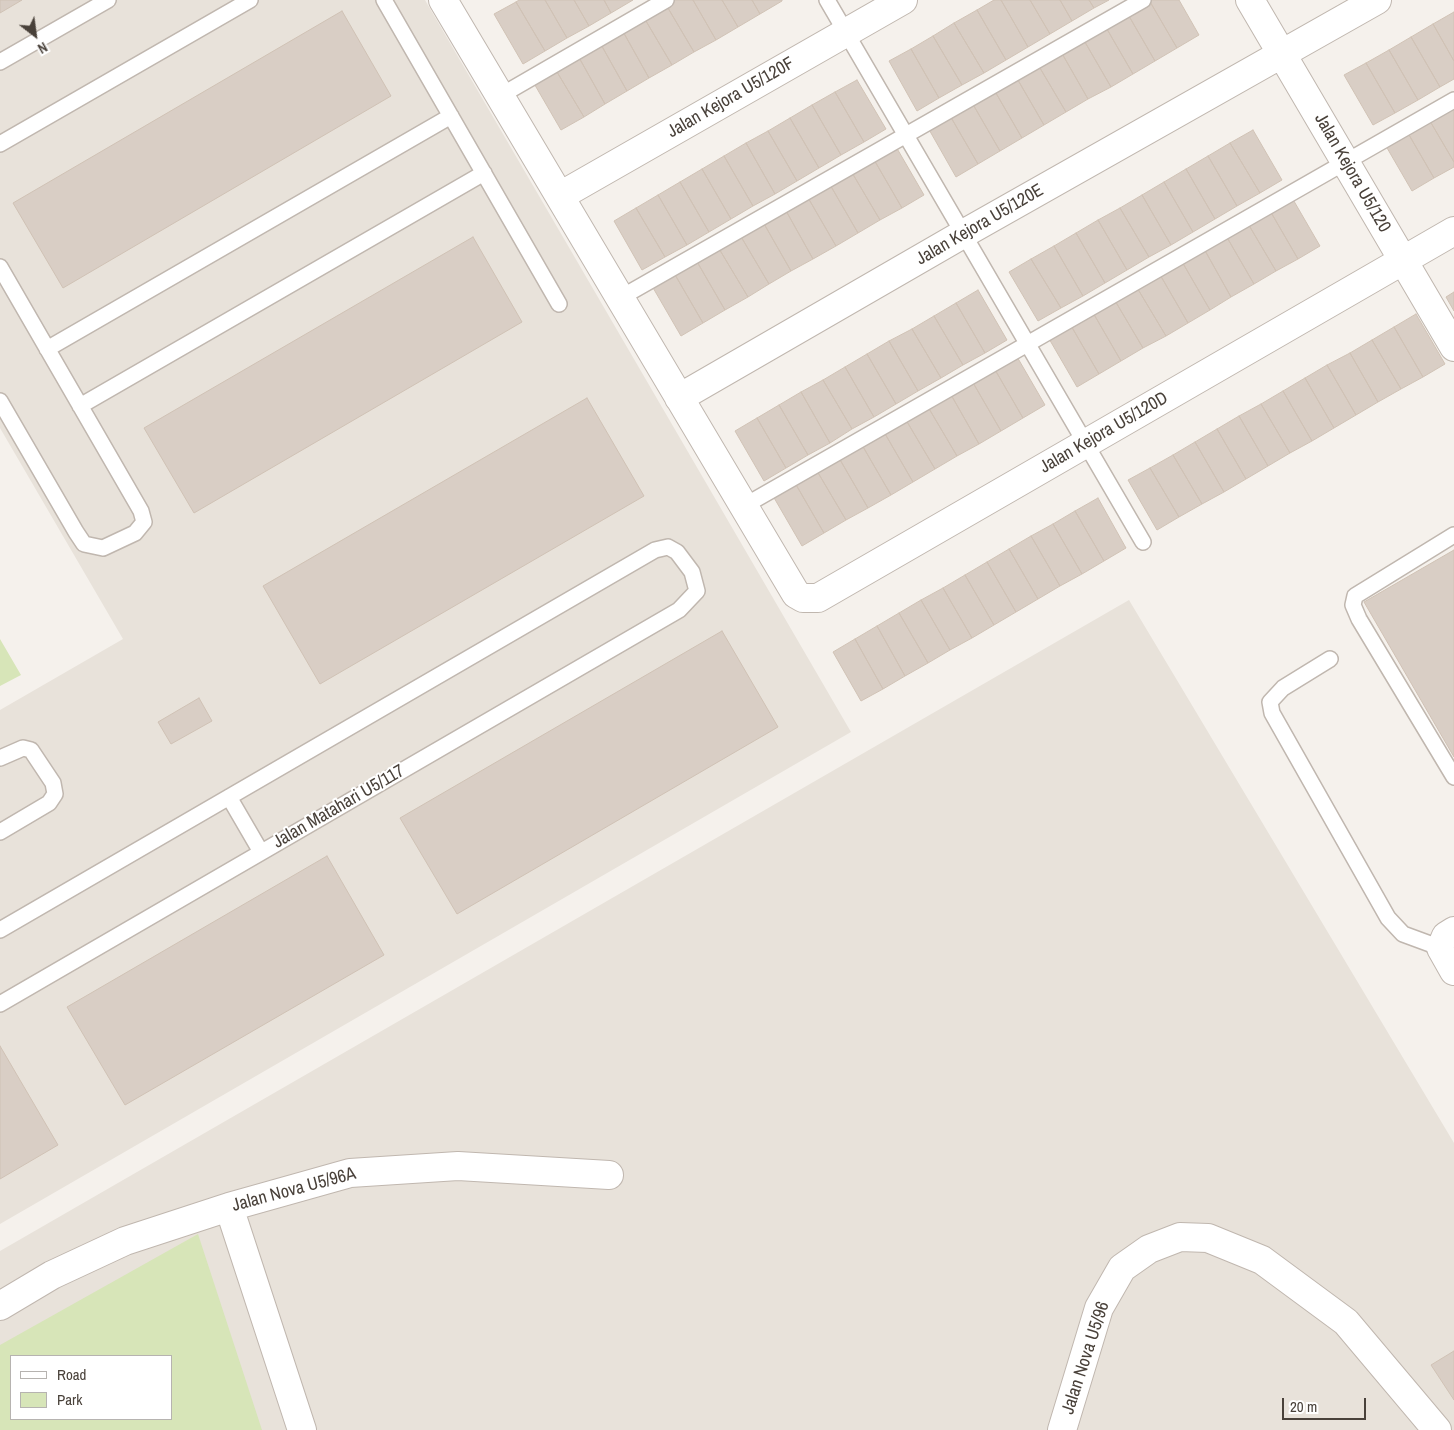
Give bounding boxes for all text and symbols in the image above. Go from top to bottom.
north arrow [10,10,60,60]
text: N [34,38,51,58]
street label: Jalan Kejora U5/120F [664,53,798,143]
street label: Jalan Kejora U5/120 [1309,110,1395,236]
street label: Jalan Kejora U5/120E [912,180,1048,270]
street label: Jalan Kejora U5/120D [1036,388,1172,478]
street label: Jalan Matahari U5/117 [269,761,409,853]
street label: Jalan Nova U5/96A [230,1163,358,1217]
street label: Jalan Nova U5/96 [1058,1299,1114,1417]
legend [10,1355,172,1420]
text: Road [57,1364,86,1385]
scale bar [1284,1388,1368,1420]
text: Park [57,1389,82,1410]
text: 20 m [1290,1396,1317,1417]

